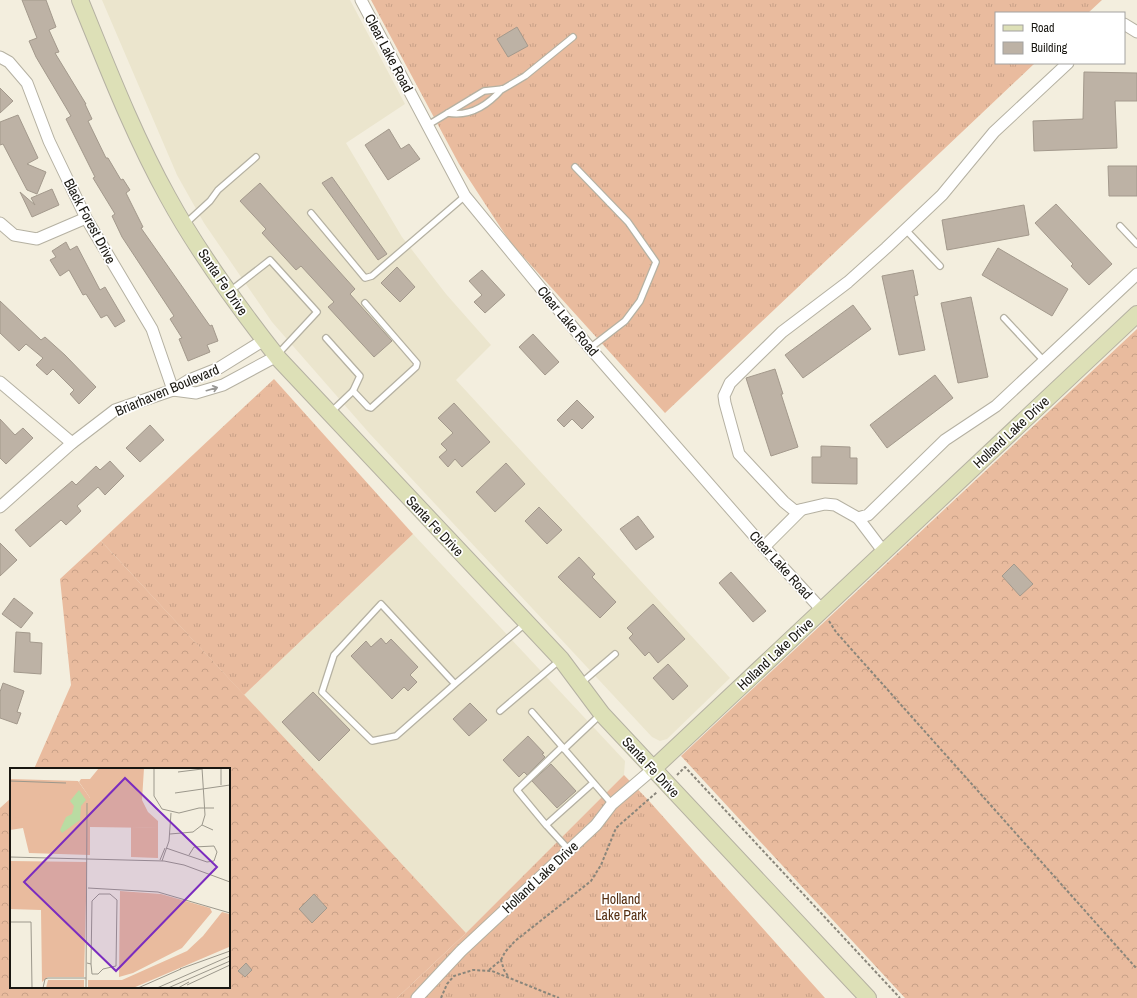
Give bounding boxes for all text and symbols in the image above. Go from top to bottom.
street label: Clear Lake Road [361,11,417,95]
legend [995,12,1125,64]
text: Road [1031,20,1055,36]
text: Building [1031,40,1068,56]
street label: Black Forest Drive [60,175,120,267]
street label: Santa Fe Drive [194,245,252,319]
street label: Clear Lake Road [533,282,603,360]
street label: Briarhaven Boulevard [112,360,222,420]
one-way arrow [205,385,218,392]
street label: Holland Lake Drive [969,392,1053,472]
street label: Santa Fe Drive [402,492,468,560]
street label: Clear Lake Road [745,527,817,603]
street label: Holland Lake Drive [733,614,817,694]
street label: Santa Fe Drive [618,733,684,801]
inset map [10,768,230,988]
street label: Holland Lake Drive [498,837,582,917]
park label: Holland Lake Park [595,890,647,924]

